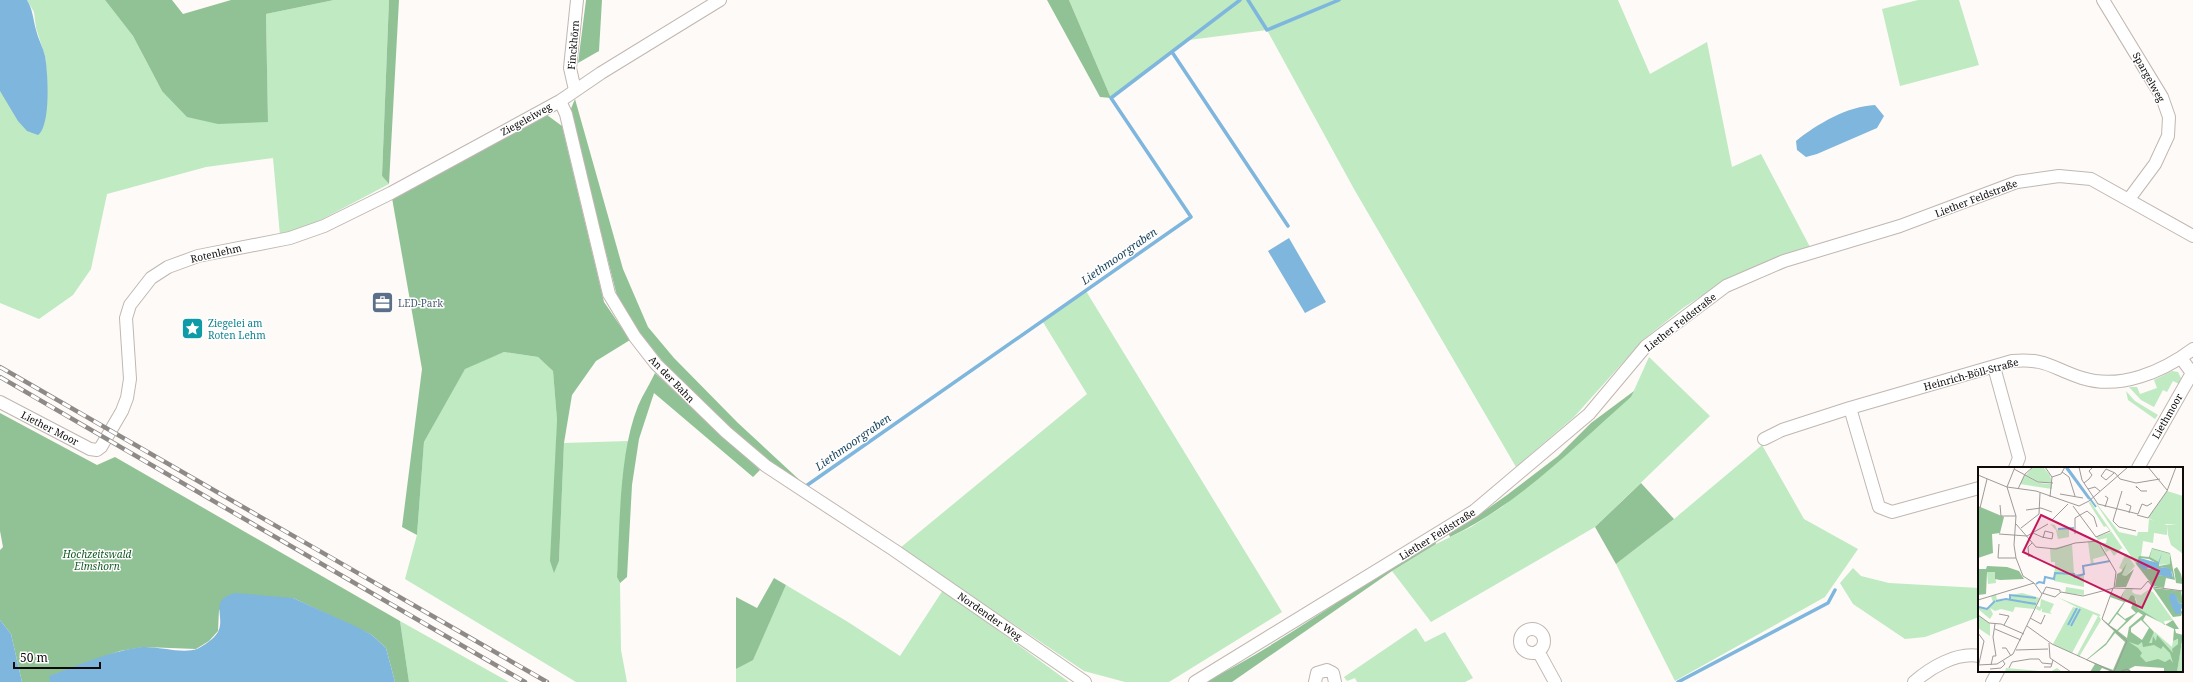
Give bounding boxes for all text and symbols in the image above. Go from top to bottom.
street label: Finckhörn [564,19,582,70]
street label: Spargelweg [2130,50,2169,105]
street label: Ziegeleiweg [498,99,555,139]
street label: Liether Feldstraße [1933,176,2019,220]
water label: Liethmoorgraben [1077,224,1160,288]
street label: Rotenlehm [189,240,243,266]
office icon: LED-Park [370,290,396,316]
street label: Liether Feldstraße [1641,290,1719,354]
place label: LED-Park [398,296,443,310]
place icon: Ziegelei am Roten Lehm [180,316,206,342]
place label: Ziegelei am Roten Lehm [208,316,266,342]
street label: An der Bahn [646,353,698,406]
street label: Heinrich-Böll-Straße [1922,355,2020,393]
street label: Liethmoor [2148,390,2186,441]
street label: Liether Moor [19,407,81,449]
water label: Liethmoorgraben [811,410,894,474]
inset map [1978,467,2183,672]
street label: Liether Feldstraße [1396,505,1478,563]
park label: Hochzeitswald Elmshorn [62,547,132,573]
street label: Nordender Weg [955,589,1025,644]
scale bar [14,644,100,670]
text: 50 m [20,649,48,666]

